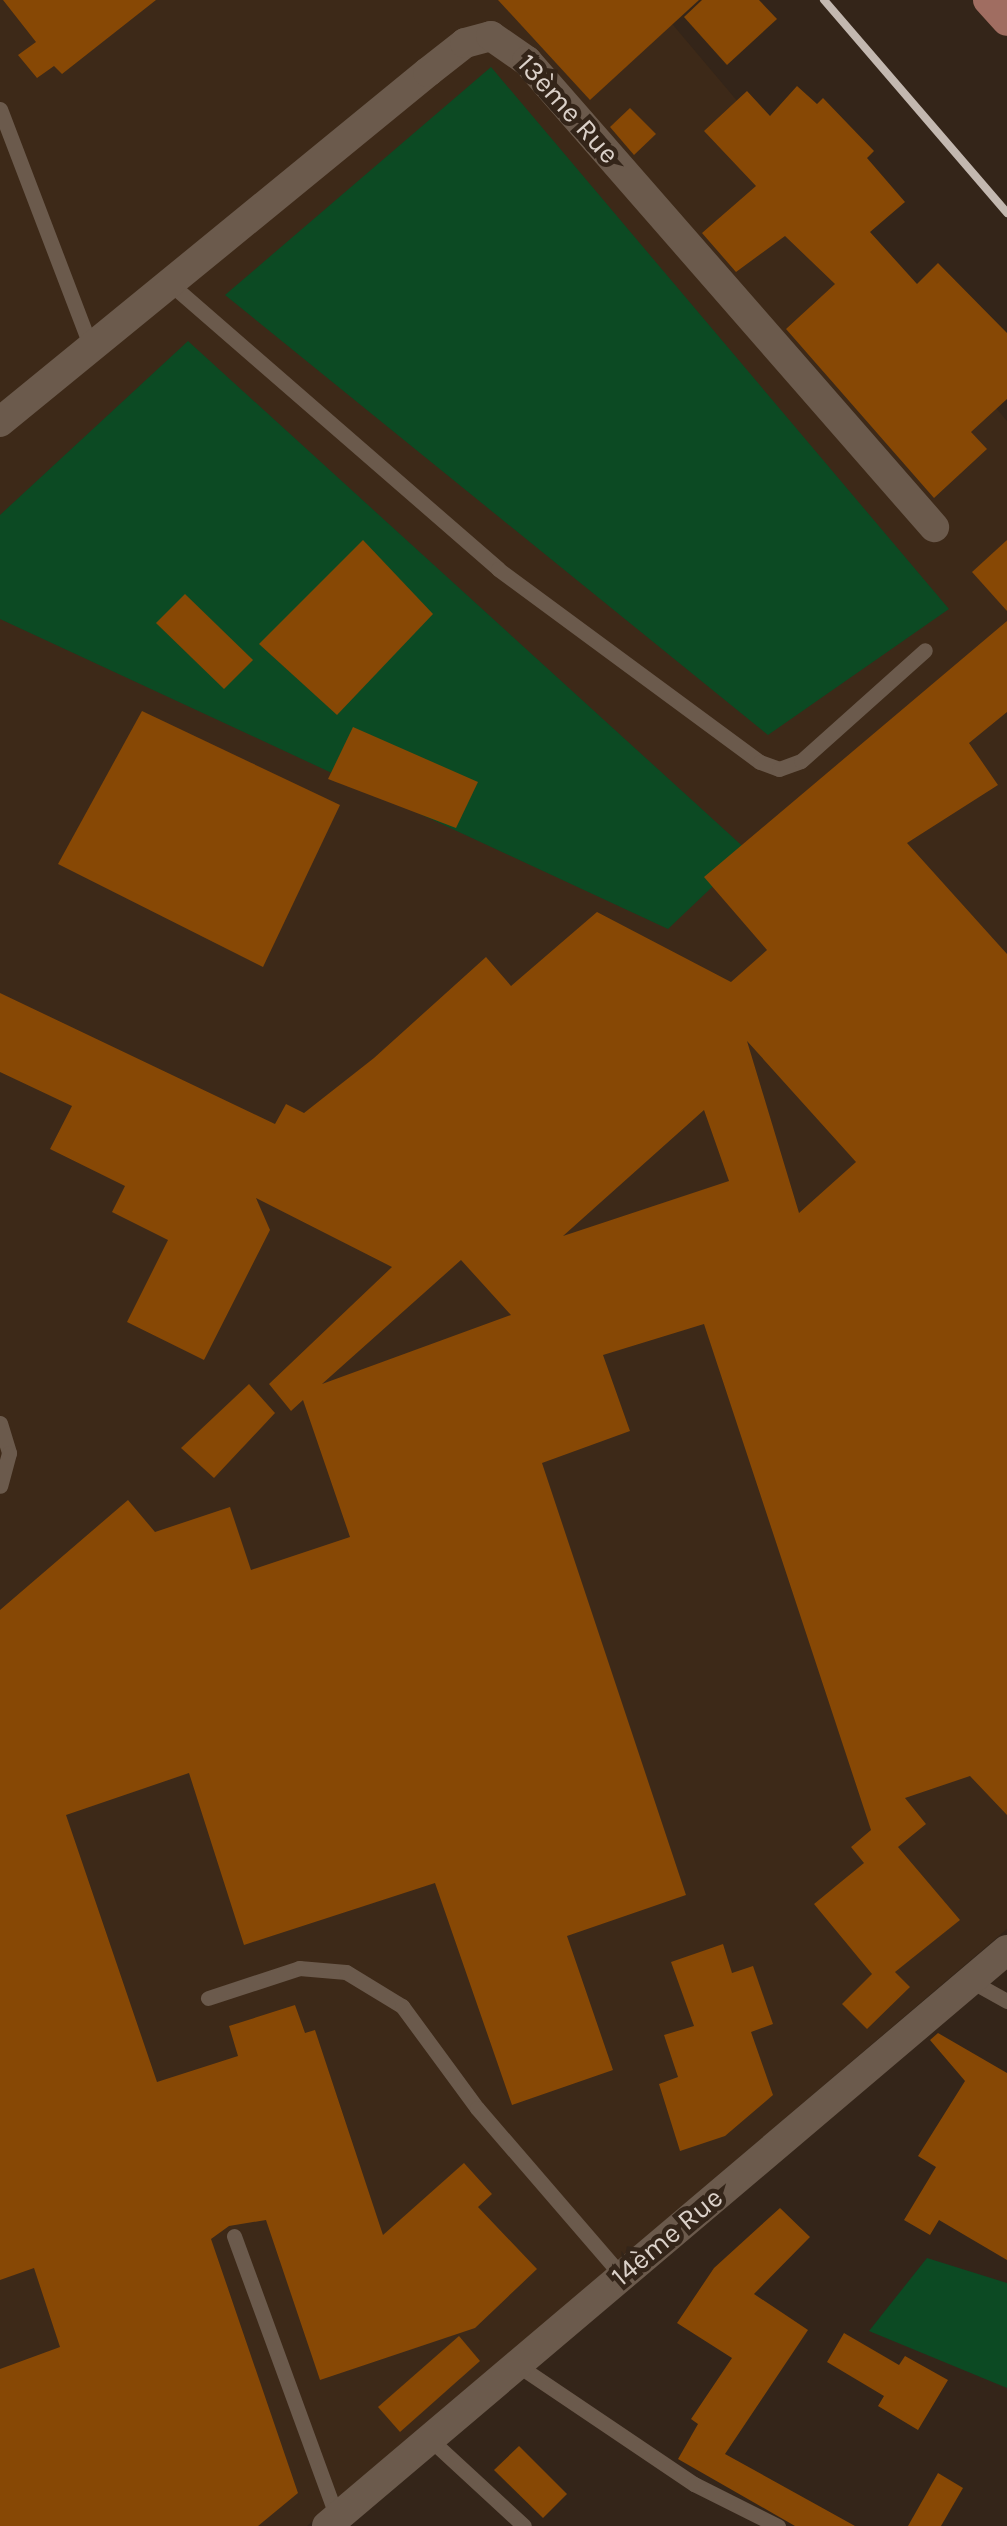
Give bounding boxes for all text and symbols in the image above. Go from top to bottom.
street label: 13ème Rue [510,47,626,171]
street label: 14ème Rue [605,2181,729,2293]

